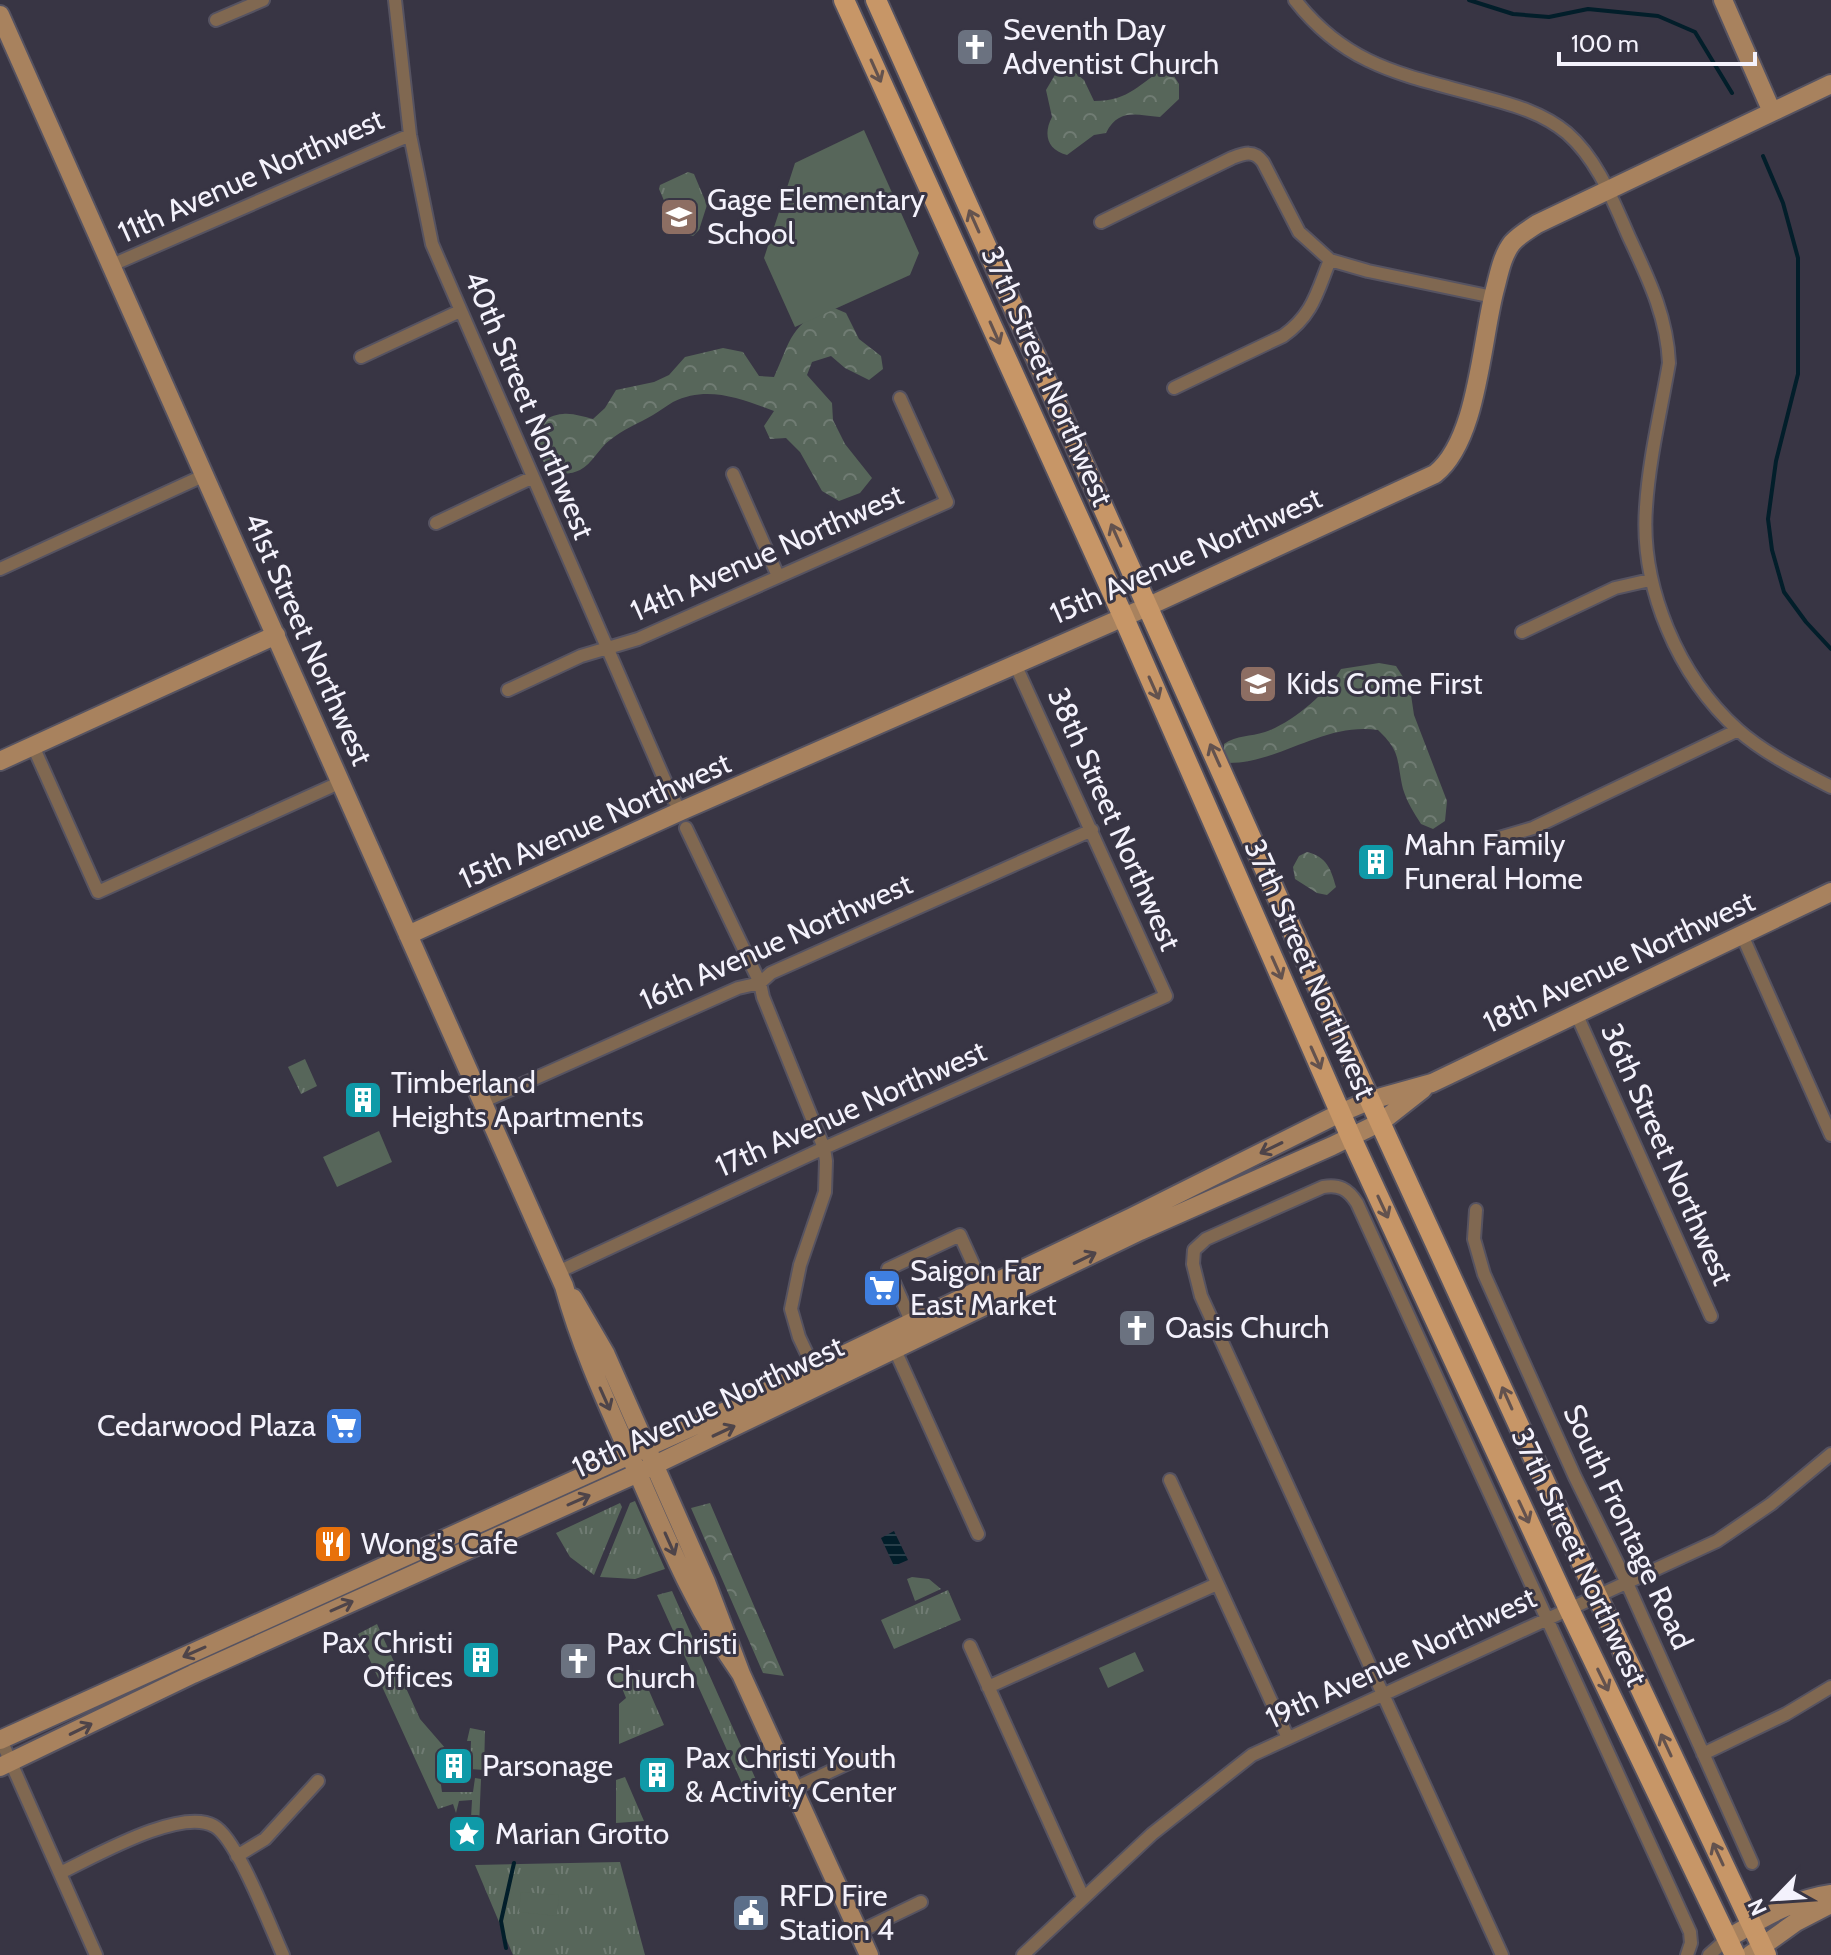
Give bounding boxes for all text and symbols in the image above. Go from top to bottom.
place label: Seventh Day Adventist Church [1003,11,1219,82]
scale bar [1559,16,1755,66]
church icon: Seventh Day Adventist Church [954,26,996,68]
text: 100 m [1571,29,1639,58]
one-way arrow [870,58,885,83]
street label: 11th Avenue Northwest [112,100,389,251]
place label: Gage Elementary School [707,181,925,252]
school or university icon: Gage Elementary School [658,196,700,238]
one-way arrow [965,210,980,234]
street label: 37th Street Northwest [973,240,1121,511]
street label: 40th Street Northwest [456,265,603,544]
one-way arrow [988,321,1003,345]
street label: 14th Avenue Northwest [625,476,909,629]
street label: 15th Avenue Northwest [1044,479,1327,632]
street label: 41st Street Northwest [236,507,381,771]
one-way arrow [1108,523,1123,547]
school or university icon: Kids Come First [1237,663,1279,705]
place label: Kids Come First [1286,665,1483,702]
one-way arrow [1148,675,1163,699]
street label: 38th Street Northwest [1040,682,1189,956]
one-way arrow [1206,743,1221,767]
street label: 15th Avenue Northwest [453,744,736,897]
place label: Mahn Family Funeral Home [1404,826,1583,897]
street label: 37th Street Northwest [1236,833,1384,1104]
building icon: Mahn Family Funeral Home [1355,841,1397,883]
street label: 16th Avenue Northwest [634,865,918,1018]
street label: 18th Avenue Northwest [1477,882,1760,1041]
one-way arrow [1270,956,1285,980]
street label: 36th Street Northwest [1593,1017,1742,1290]
street label: 17th Avenue Northwest [710,1032,992,1185]
one-way arrow [1310,1045,1325,1070]
place label: Timberland Heights Apartments [391,1064,644,1135]
building icon: Timberland Heights Apartments [342,1079,384,1121]
one-way arrow [1259,1141,1283,1157]
one-way arrow [1377,1195,1392,1219]
one-way arrow [1073,1250,1097,1265]
place label: Saigon Far East Market [910,1252,1057,1323]
supermarket icon: Saigon Far East Market [861,1267,903,1309]
church icon: Oasis Church [1116,1307,1158,1349]
place label: Oasis Church [1165,1309,1330,1346]
street label: 18th Avenue Northwest [566,1327,849,1486]
one-way arrow [598,1386,613,1410]
one-way arrow [1499,1386,1514,1410]
street label: South Frontage Road [1555,1398,1701,1655]
supermarket icon: Cedarwood Plaza [323,1405,365,1447]
place label: Cedarwood Plaza [97,1407,317,1444]
street label: 37th Street Northwest [1503,1422,1656,1692]
one-way arrow [712,1423,736,1438]
one-way arrow [567,1492,591,1507]
one-way arrow [1517,1499,1532,1523]
restaurant icon: Wong's Cafe [312,1523,354,1565]
place label: Wong's Cafe [361,1525,518,1562]
one-way arrow [663,1532,678,1556]
street label: 19th Avenue Northwest [1260,1579,1542,1736]
one-way arrow [329,1598,354,1613]
place label: Pax Christi Offices [321,1624,453,1695]
place label: Pax Christi Church [606,1625,738,1696]
building icon: Pax Christi Offices [460,1639,502,1681]
church icon: Pax Christi Church [557,1640,599,1682]
one-way arrow [183,1645,207,1660]
one-way arrow [1596,1667,1611,1691]
one-way arrow [69,1721,93,1736]
one-way arrow [1658,1733,1673,1757]
place label: Pax Christi Youth & Activity Center [685,1739,897,1810]
building icon: Parsonage [433,1745,475,1787]
place label: Parsonage [482,1747,613,1784]
building icon: Pax Christi Youth & Activity Center [636,1754,678,1796]
place icon: Marian Grotto [446,1813,488,1855]
place label: Marian Grotto [495,1815,669,1852]
one-way arrow [1710,1843,1725,1867]
north arrow [1735,1859,1815,1939]
place label: RFD Fire Station 4 [779,1877,894,1948]
public building icon: RFD Fire Station 4 [730,1892,772,1934]
text: N [1742,1894,1773,1920]

